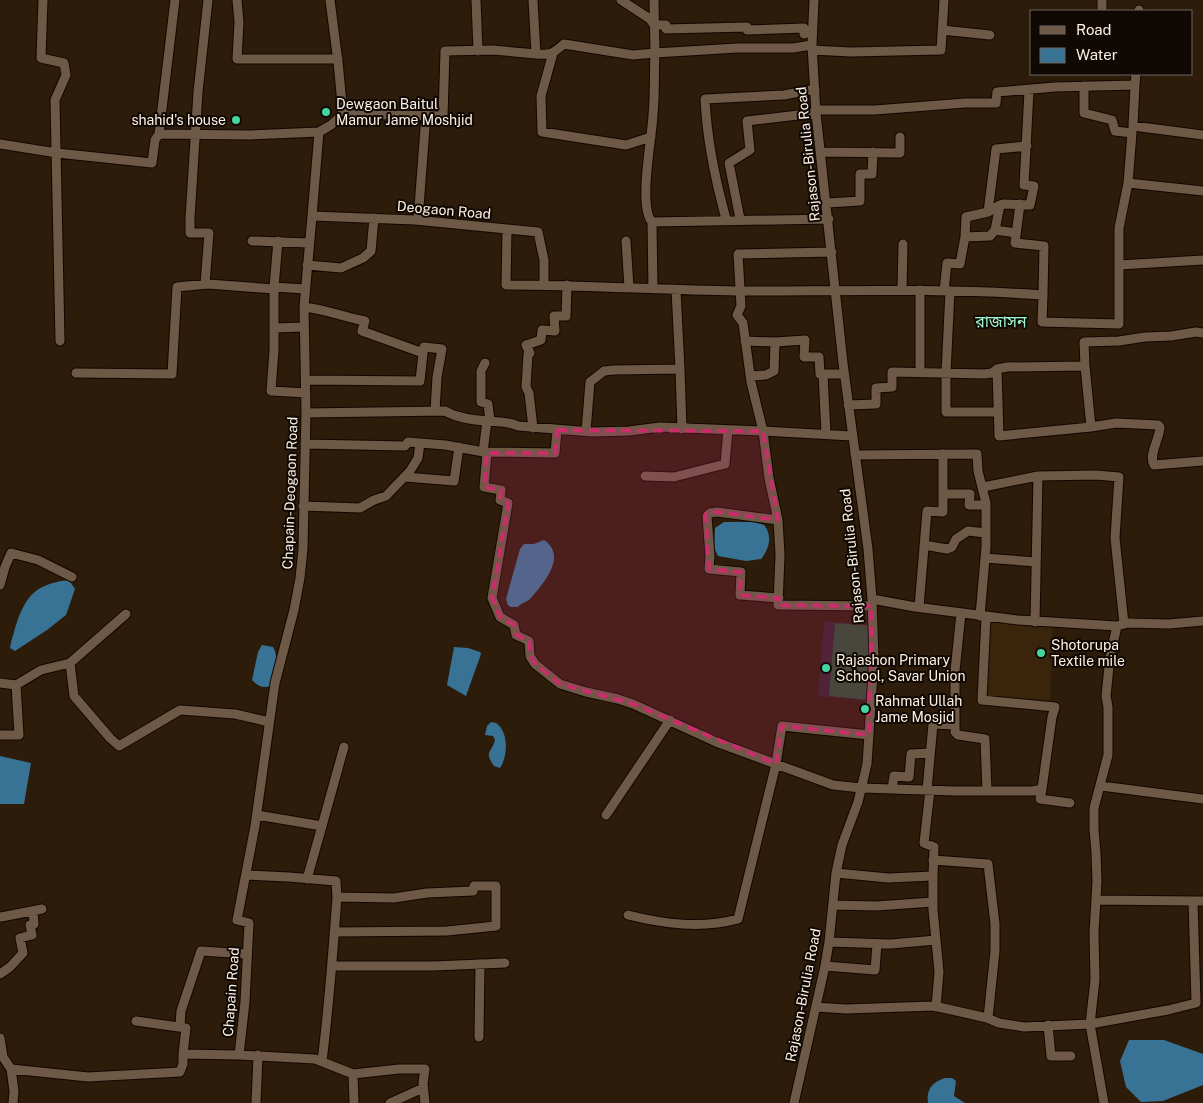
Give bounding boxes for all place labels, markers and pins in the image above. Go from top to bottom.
place label: Dewgaon Baitul Mamur Jame Moshjid [336,96,473,128]
marker: Dewgaon Baitul Mamur Jame Moshjid [320,106,332,118]
place label: shahid's house [131,112,226,128]
marker: shahid's house [230,114,242,126]
place label: Shotorupa Textile mile [1051,637,1125,669]
marker: Shotorupa Textile mile [1035,647,1047,659]
place label: Rajashon Primary School, Savar Union [836,652,966,684]
marker: Rajashon Primary School, Savar Union [820,662,832,674]
place label: Rahmat Ullah Jame Mosjid [875,693,962,725]
marker: Rahmat Ullah Jame Mosjid [859,703,871,715]

